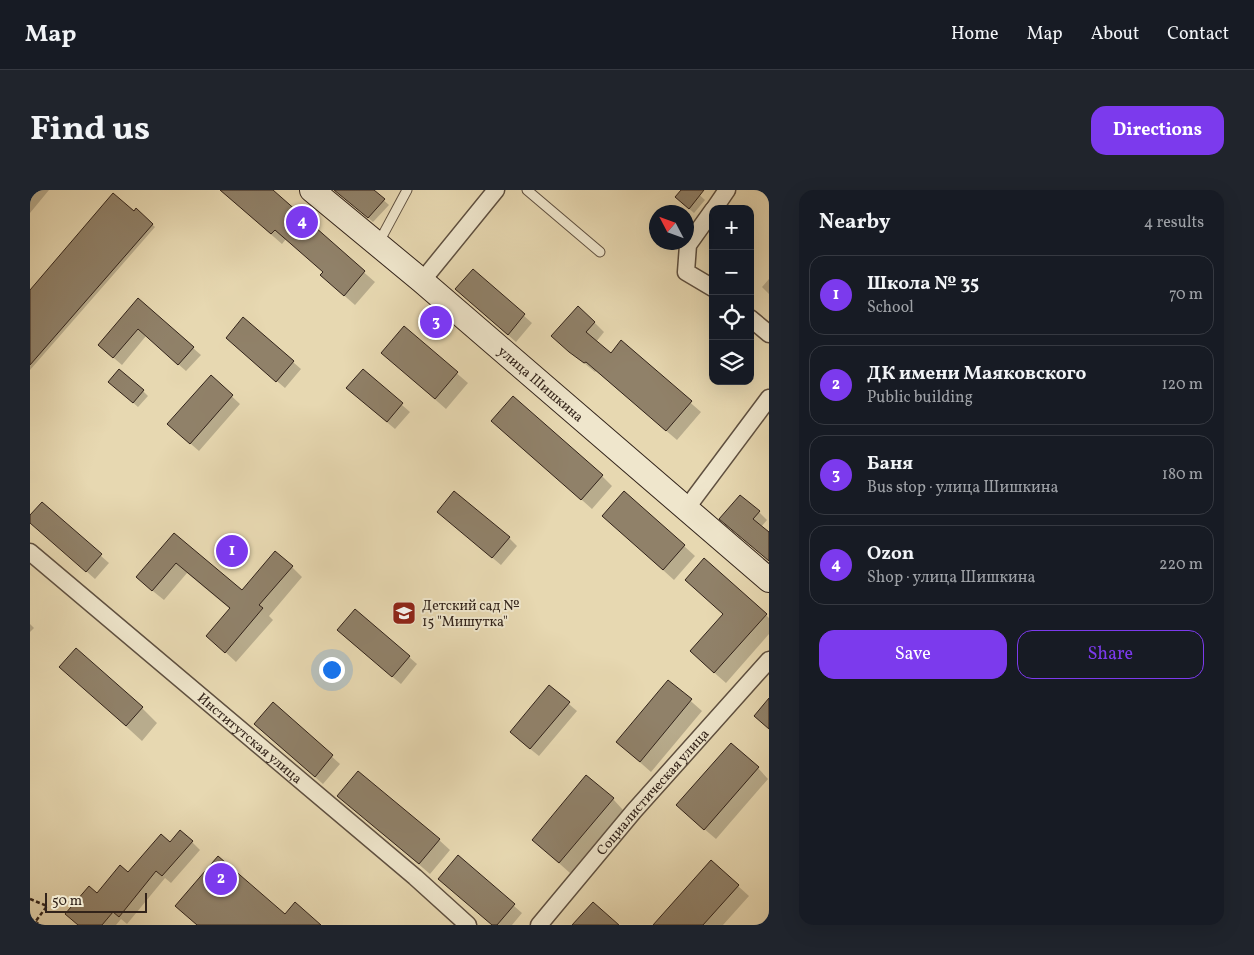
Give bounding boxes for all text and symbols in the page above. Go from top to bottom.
text: Map [25,18,76,52]
text: Home [951,22,999,47]
text: Map [1027,22,1063,47]
text: About [1091,22,1139,47]
text: Contact [1167,22,1229,47]
text: Find us [30,106,150,154]
button: Directions [1091,106,1224,155]
pin: 4 [286,203,318,241]
north arrow [649,205,694,250]
map controls [709,205,754,385]
button: + [709,205,754,250]
text: Nearby [819,208,890,237]
text: 4 results [1144,212,1204,234]
button: − [709,250,754,295]
text: Школа № 35 [867,271,979,297]
text: 1 [833,284,839,306]
text: 70 m [1169,284,1203,306]
button: locate [709,295,754,340]
text: School [867,297,914,319]
pin: 3 [420,303,452,341]
button: layers [709,340,754,385]
street label: улица Шишкина [493,342,587,427]
text: ДК имени Маяковского [867,361,1086,387]
text: 2 [832,374,840,396]
text: 120 m [1161,374,1203,396]
text: Public building [867,387,973,409]
text: Баня [867,451,913,477]
text: 3 [832,464,840,486]
text: 180 m [1162,464,1203,486]
text: Bus stop · улица Шишкина [867,477,1059,499]
pin: 1 [216,532,248,570]
text: Ozon [867,541,914,567]
text: 4 [831,554,841,576]
text: 220 m [1159,554,1203,576]
text: Shop · улица Шишкина [867,567,1036,589]
place label: Детский сад № 15 "Мишутка" [422,597,520,632]
school or university icon: Детский сад № 15 "Мишутка" [391,600,417,626]
button: Save [819,630,1007,679]
button: Share [1017,630,1204,679]
your location [319,657,345,683]
street label: Институтская улица [193,689,306,789]
street label: Социалистическая улица [593,725,714,860]
pin: 2 [205,860,237,898]
scale bar [45,890,148,913]
text: 50 m [52,892,82,911]

